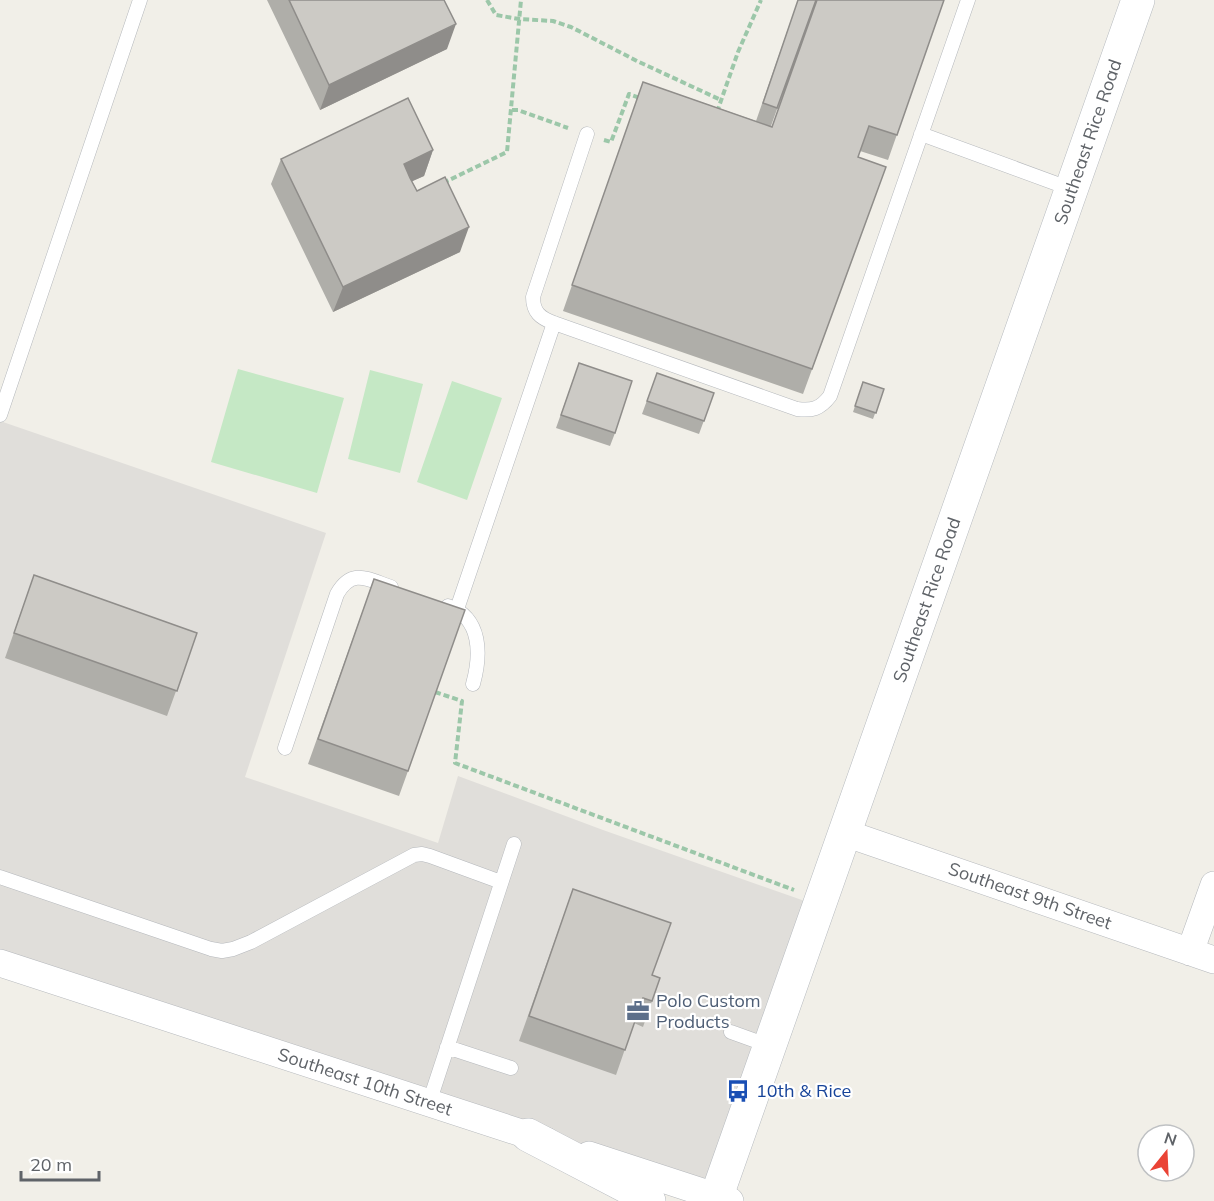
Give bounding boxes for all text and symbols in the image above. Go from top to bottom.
street label: Southeast Rice Road [1048,56,1127,227]
street label: Southeast Rice Road [887,514,966,685]
street label: Southeast 9th Street [945,857,1115,934]
place label: Polo Custom Products [656,989,760,1033]
office icon: Polo Custom Products [625,998,651,1024]
street label: Southeast 10th Street [275,1042,455,1121]
bus stop icon: 10th & Rice [725,1078,751,1104]
place label: 10th & Rice [756,1079,851,1102]
north arrow [1136,1123,1196,1183]
text: N [1162,1127,1179,1150]
scale bar [21,1144,99,1182]
text: 20 m [30,1153,72,1176]

